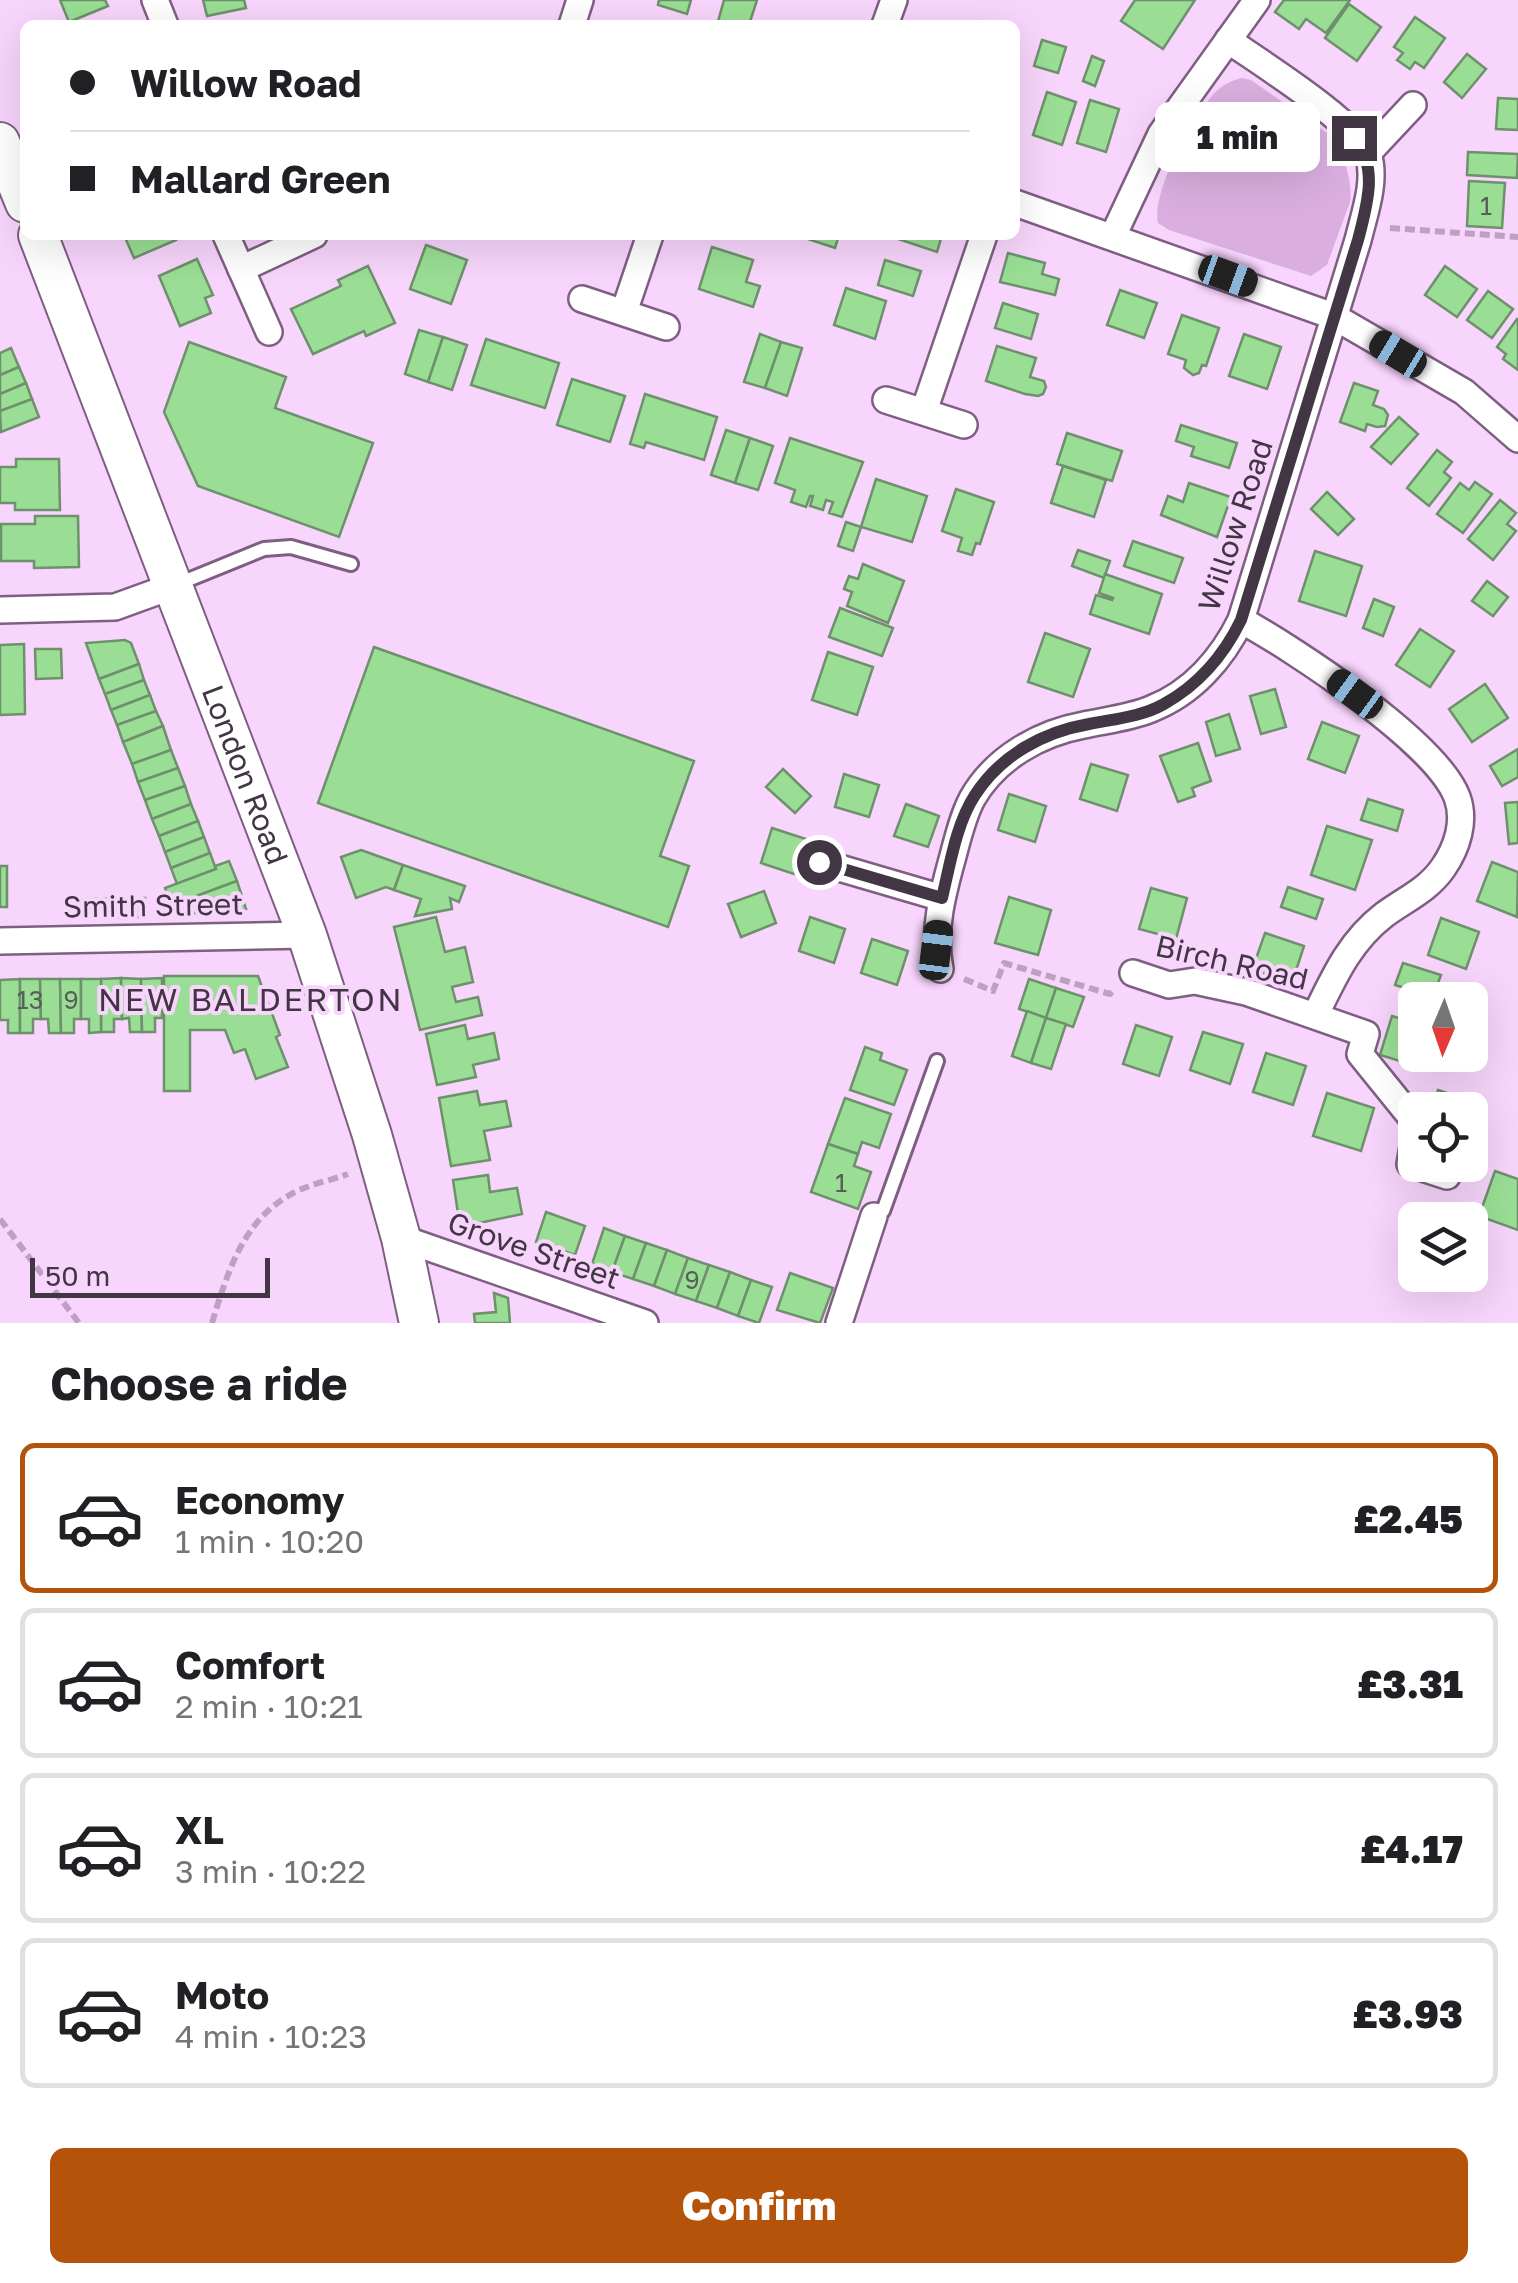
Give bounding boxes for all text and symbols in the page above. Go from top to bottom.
text: Willow Road [130,60,361,105]
callout: 1 min [1154,103,1319,173]
route end [1332,116,1377,161]
text: 1 min [1197,118,1278,156]
text: Mallard Green [130,156,391,201]
house number: 1 [1480,190,1492,221]
car [1195,252,1261,300]
car [1365,326,1431,382]
street label: Willow Road [1190,434,1280,616]
car [1322,664,1388,724]
street label: London Road [195,680,296,869]
route start [797,840,842,885]
street label: Smith Street [62,885,244,925]
car [917,918,955,982]
street label: Birch Road [1152,927,1312,997]
district label: NEW BALDERTON [98,980,404,1018]
north arrow [1398,982,1488,1072]
map controls [1398,982,1488,1292]
house number: 13 [17,984,43,1015]
house number: 9 [63,984,79,1015]
button: locate [1398,1092,1488,1182]
house number: 1 [835,1167,847,1198]
button: layers [1398,1202,1488,1292]
street label: Grove Street [443,1204,625,1296]
scale bar [30,1253,270,1298]
text: 50 m [45,1259,110,1292]
house number: 9 [684,1264,700,1295]
text: Choose a ride [50,1356,348,1410]
icon: car [55,1473,145,1563]
text: Economy [175,1477,344,1522]
text: £2.45 [1354,1496,1463,1541]
text: 1 min · 10:20 [175,1522,364,1560]
icon: car [55,1638,145,1728]
text: Comfort [175,1642,325,1687]
text: £3.31 [1357,1661,1463,1706]
text: 2 min · 10:21 [175,1687,363,1725]
icon: car [55,1803,145,1893]
text: XL [175,1807,224,1852]
text: £4.17 [1360,1826,1463,1871]
text: 3 min · 10:22 [175,1852,366,1890]
icon: car [55,1968,145,2058]
text: Moto [175,1972,269,2017]
text: £3.93 [1353,1991,1463,2036]
text: 4 min · 10:23 [175,2017,367,2055]
button: Confirm [50,2148,1468,2263]

